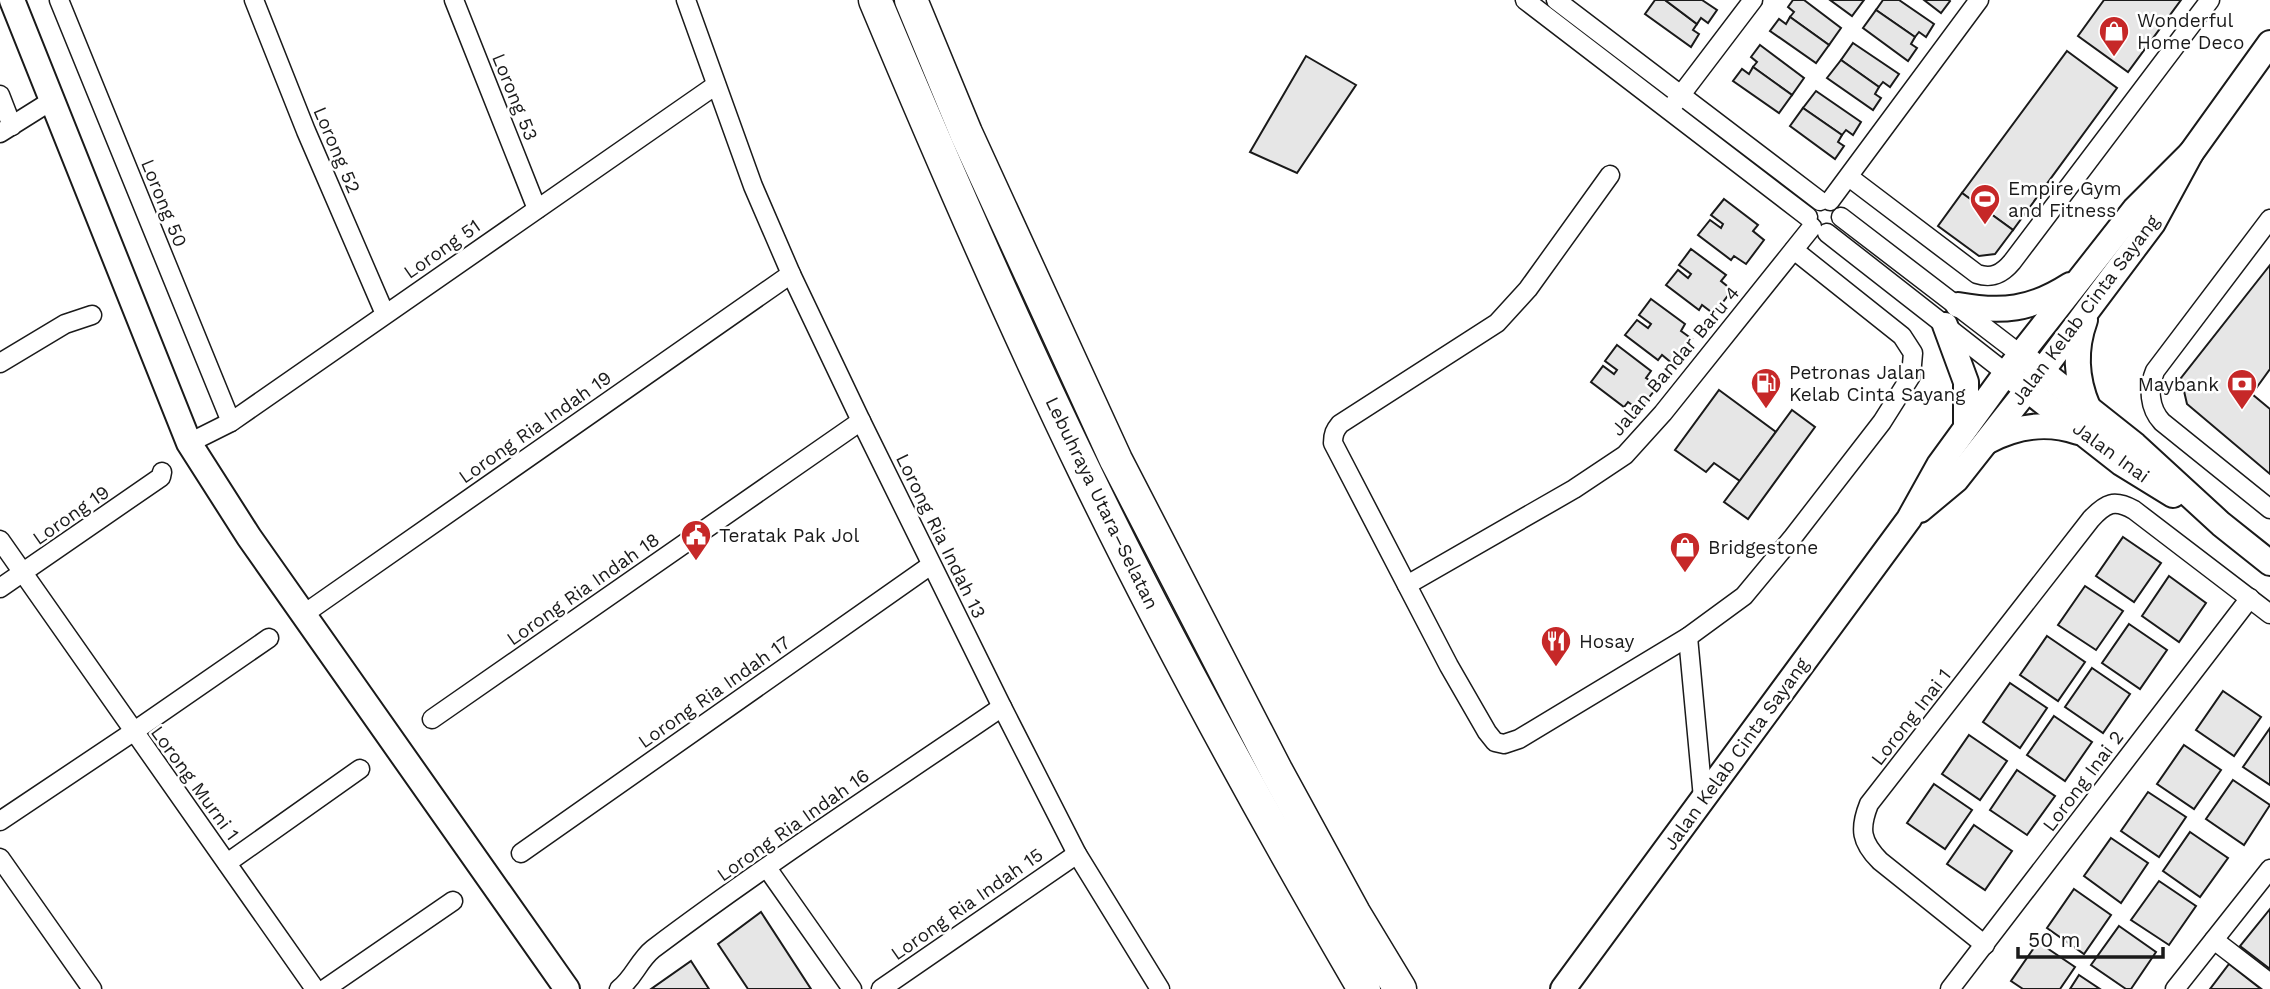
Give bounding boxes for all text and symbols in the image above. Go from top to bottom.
place label: Wonderful Home Deco [2137,9,2244,54]
shop icon: Wonderful Home Deco [2097,14,2131,58]
street label: Lorong 53 [487,50,543,144]
street label: Lorong 52 [308,103,366,197]
street label: Lorong 50 [136,156,192,250]
place label: Empire Gym and Fitness [2008,177,2122,222]
sports icon: Empire Gym and Fitness [1968,182,2002,226]
street label: Jalan Kelab Cinta Sayang [2006,210,2165,410]
street label: Lorong 51 [399,214,485,284]
street label: Jalan Bandar Baru 4 [1606,282,1744,440]
place label: Petronas Jalan Kelab Cinta Sayang [1789,361,1966,406]
street label: Lorong Ria Indah 19 [454,366,616,488]
fuel station icon: Petronas Jalan Kelab Cinta Sayang [1749,366,1783,410]
bank icon: Maybank [2225,367,2259,411]
place label: Maybank [2138,373,2219,396]
street label: Lebuhraya Utara–Selatan [1040,393,1164,613]
street label: Jalan Inai [2068,417,2154,487]
street label: Lorong Ria Indah 13 [891,450,991,622]
street label: Lorong 19 [28,480,114,550]
public building icon: Teratak Pak Jol [679,518,713,562]
place label: Teratak Pak Jol [719,524,859,547]
street label: Lorong Ria Indah 18 [502,528,664,650]
shop icon: Bridgestone [1668,530,1702,574]
place label: Bridgestone [1708,536,1818,559]
restaurant icon: Hosay [1539,624,1573,668]
place label: Hosay [1579,630,1634,653]
street label: Lorong Ria Indah 17 [634,631,794,753]
street label: Jalan Kelab Cinta Sayang [1658,653,1814,855]
street label: Lorong Inai 1 [1866,664,1956,770]
street label: Lorong Murni 1 [146,721,244,845]
street label: Lorong Inai 2 [2038,726,2128,836]
street label: Lorong Ria Indah 16 [712,764,874,886]
street label: Lorong Ria Indah 15 [887,843,1047,965]
scale bar [2018,916,2163,960]
text: 50 m [2028,927,2080,952]

